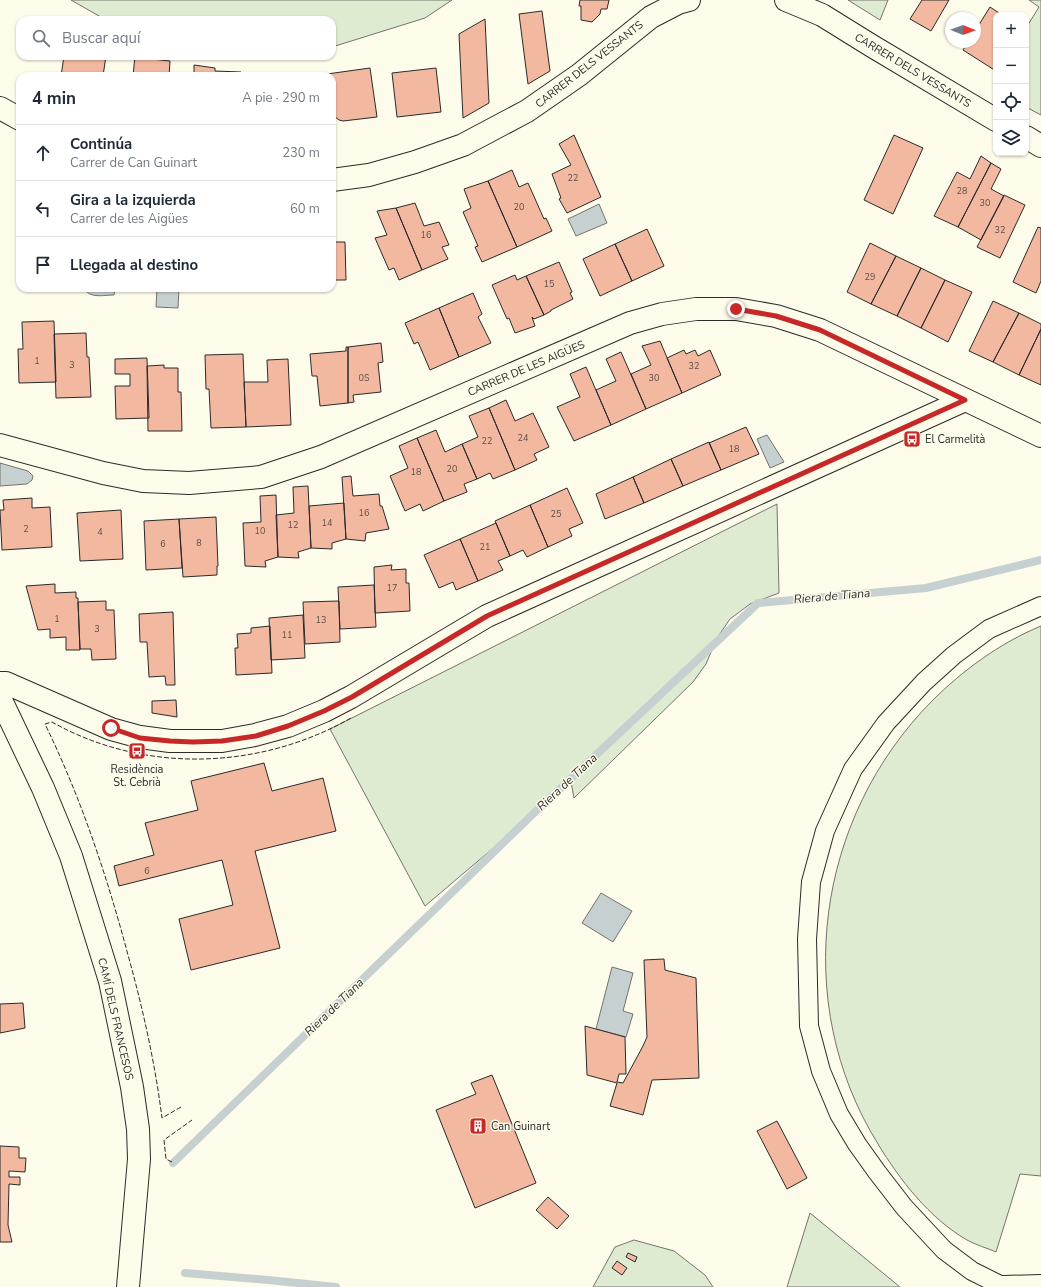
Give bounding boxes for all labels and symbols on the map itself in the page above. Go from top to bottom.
north arrow [945,12,981,48]
street label: CARRER DELS VESSANTS [532,17,647,111]
street label: CARRER DELS VESSANTS [852,30,974,111]
house number: 22 [568,172,578,184]
house number: 28 [957,185,967,197]
house number: 30 [980,197,990,209]
house number: 20 [514,201,524,213]
house number: 32 [995,224,1005,236]
house number: 16 [421,229,431,241]
house number: 29 [865,271,875,283]
house number: 15 [544,278,554,290]
route end [727,300,745,318]
street label: CARRER DE LES AIGÜES [465,337,587,400]
house number: 1 [34,355,40,367]
house number: 3 [69,359,75,371]
house number: 32 [689,360,699,372]
house number: 0S [359,372,370,384]
house number: 30 [649,372,659,384]
bus stop icon: El Carmelità [902,429,922,449]
house number: 24 [518,432,529,444]
place label: El Carmelità [925,432,985,447]
house number: 22 [482,435,492,447]
house number: 18 [729,443,739,455]
house number: 20 [447,463,457,475]
house number: 18 [411,466,421,478]
house number: 16 [359,507,369,519]
house number: 25 [551,508,561,520]
house number: 14 [322,517,333,529]
house number: 12 [288,519,298,531]
house number: 2 [23,523,29,535]
house number: 10 [255,525,265,537]
house number: 4 [97,526,103,538]
house number: 8 [196,537,202,549]
house number: 6 [160,538,166,550]
house number: 21 [480,541,490,553]
house number: 17 [387,582,397,594]
water label: Riera de Tiana [793,585,871,607]
house number: 1 [54,613,60,625]
house number: 13 [316,614,326,626]
house number: 3 [94,623,100,635]
house number: 11 [282,629,292,641]
route start [102,719,120,737]
bus stop icon: Residència St. Cebrià [127,741,147,761]
water label: Riera de Tiana [533,750,601,814]
place label: Residència St. Cebrià [111,762,164,790]
house number: 6 [144,865,150,877]
street label: CAMÍ DELS FRANCESOS [94,956,138,1082]
water label: Riera de Tiana [301,975,367,1039]
building icon: Can Guinart [468,1116,488,1136]
place label: Can Guinart [491,1119,550,1134]

